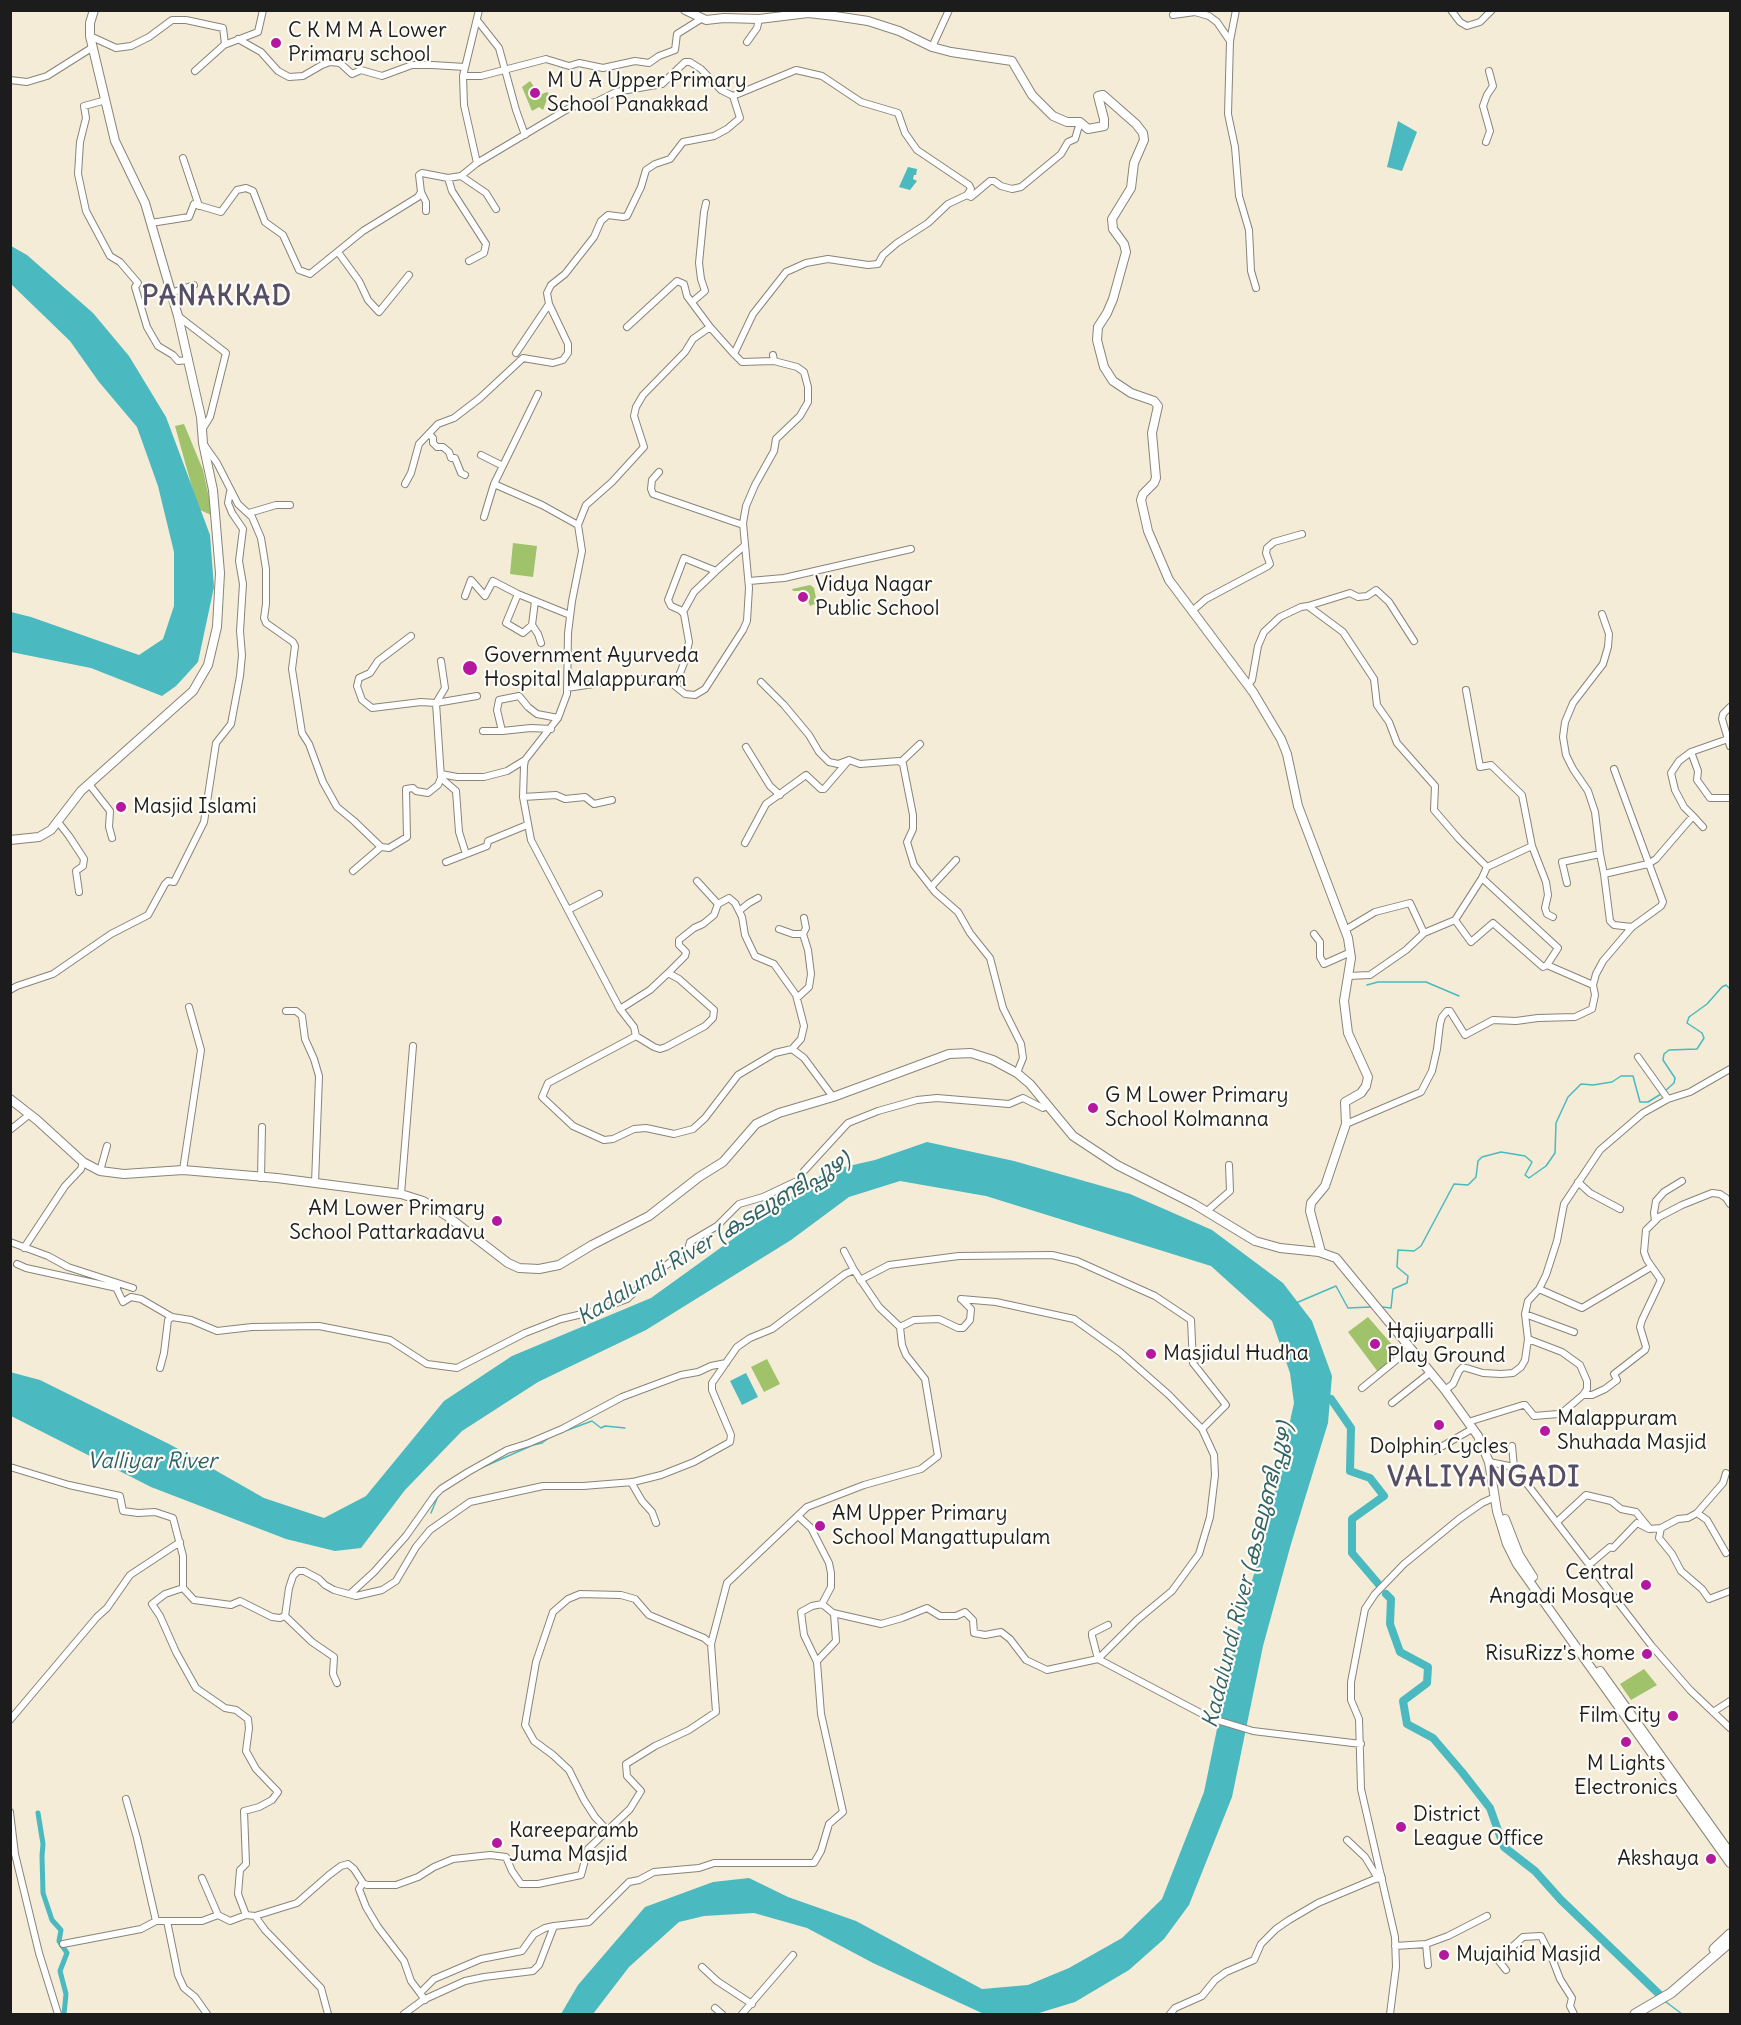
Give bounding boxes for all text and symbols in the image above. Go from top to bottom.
place label: C K M M A Lower Primary school [288,18,447,68]
marker: C K M M A Lower Primary school [269,36,283,50]
place label: M U A Upper Primary School Panakkad [547,68,747,118]
marker: M U A Upper Primary School Panakkad [528,86,542,100]
district label: PANAKKAD [142,281,292,313]
place label: Vidya Nagar Public School [815,572,939,622]
marker: Vidya Nagar Public School [796,590,810,604]
place label: Government Ayurveda Hospital Malappuram [484,643,699,693]
marker: Government Ayurveda Hospital Malappuram [461,659,479,677]
place label: Masjid Islami [133,794,257,820]
marker: Masjid Islami [114,800,128,814]
place label: G M Lower Primary School Kolmanna [1105,1083,1288,1133]
marker: G M Lower Primary School Kolmanna [1086,1101,1100,1115]
water label: Kadalundi River (കടലുണ്ടിപ്പുഴ) [572,1147,856,1331]
place label: AM Lower Primary School Pattarkadavu [289,1196,485,1246]
marker: AM Lower Primary School Pattarkadavu [490,1214,504,1228]
place label: Hajiyarpalli Play Ground [1387,1319,1505,1369]
marker: Hajiyarpalli Play Ground [1368,1337,1382,1351]
place label: Masjidul Hudha [1163,1341,1309,1367]
marker: Masjidul Hudha [1144,1347,1158,1361]
place label: Malappuram Shuhada Masjid [1557,1406,1706,1456]
marker: Dolphin Cycles [1432,1418,1446,1432]
water label: Kadalundi River (കടലുണ്ടിപ്പുഴ) [1197,1419,1299,1731]
marker: Malappuram Shuhada Masjid [1538,1424,1552,1438]
place label: Dolphin Cycles [1369,1434,1509,1460]
water label: Valliyar River [87,1449,217,1475]
district label: VALIYANGADI [1387,1462,1581,1494]
place label: AM Upper Primary School Mangattupulam [832,1501,1050,1551]
marker: AM Upper Primary School Mangattupulam [813,1519,827,1533]
place label: Central Angadi Mosque [1489,1560,1634,1610]
marker: Central Angadi Mosque [1639,1578,1653,1592]
place label: RisuRizz's home [1485,1641,1635,1667]
marker: RisuRizz's home [1640,1647,1654,1661]
place label: Film City [1579,1703,1661,1729]
marker: Film City [1666,1709,1680,1723]
marker: M Lights Electronics [1619,1735,1633,1749]
place label: M Lights Electronics [1574,1751,1678,1801]
place label: District League Office [1413,1802,1544,1852]
place label: Kareeparamb Juma Masjid [509,1818,639,1868]
marker: District League Office [1394,1820,1408,1834]
marker: Kareeparamb Juma Masjid [490,1836,504,1850]
place label: Akshaya [1617,1846,1699,1872]
marker: Akshaya [1704,1852,1718,1866]
place label: Mujaihid Masjid [1456,1942,1601,1968]
marker: Mujaihid Masjid [1437,1948,1451,1962]

